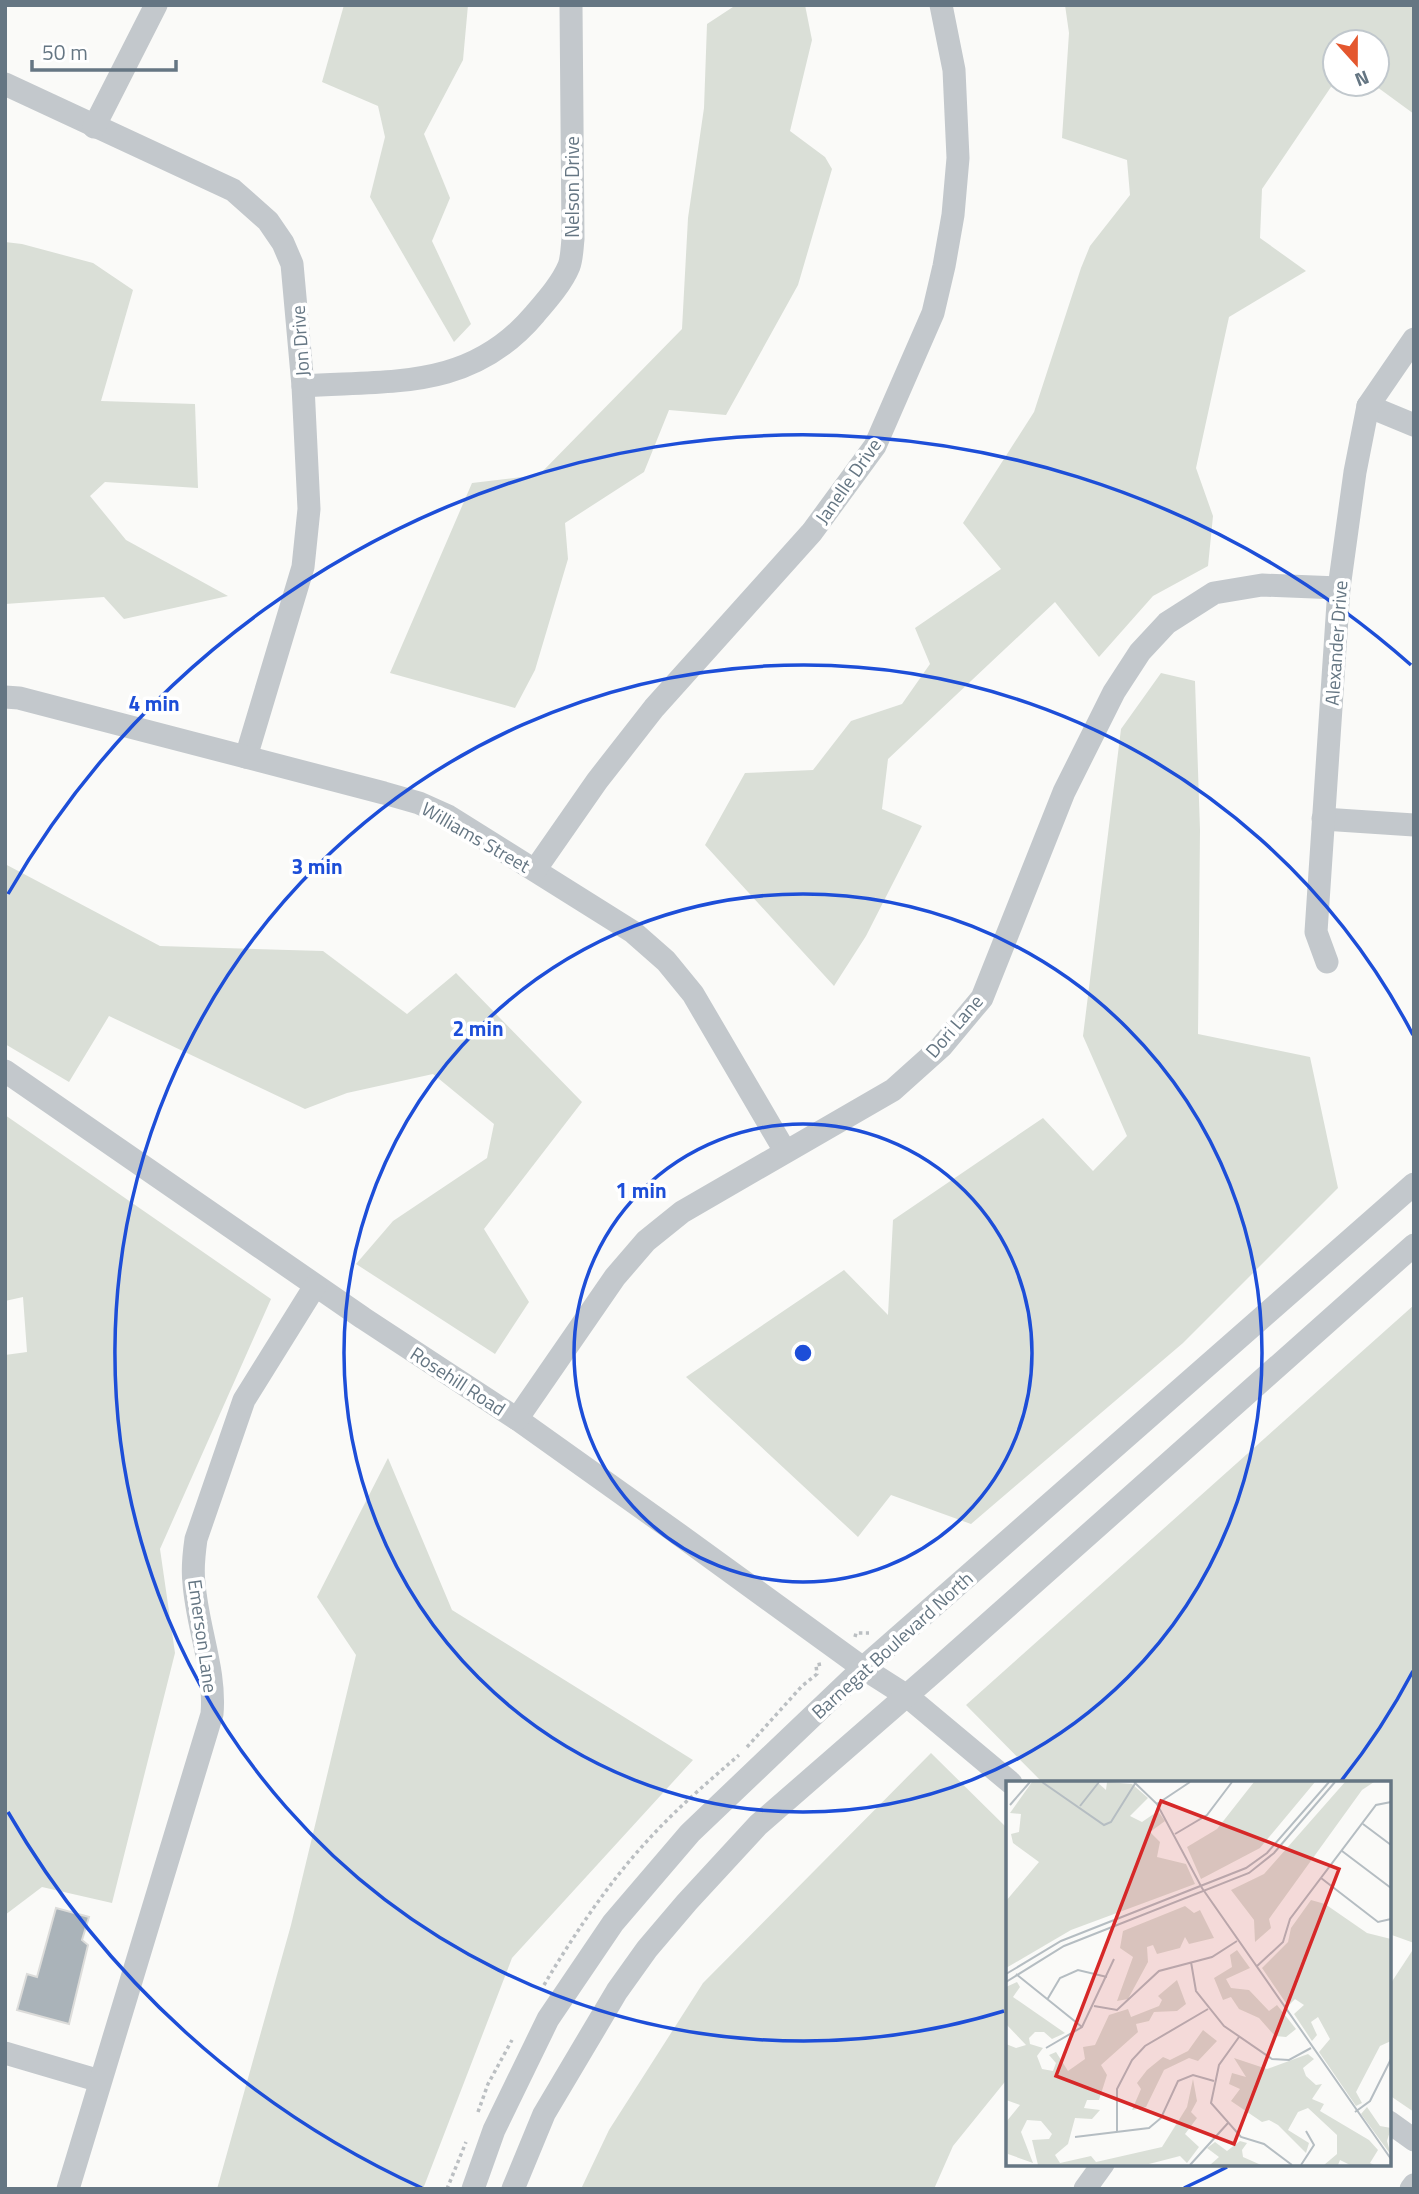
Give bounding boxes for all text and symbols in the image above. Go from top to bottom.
scale bar [32,28,175,72]
north arrow [1321,28,1391,98]
text: 50 m [42,36,88,68]
text: N [1351,63,1374,95]
street label: Nelson Drive [557,136,586,238]
street label: Jon Drive [283,304,316,378]
street label: Janelle Drive [807,432,888,530]
street label: Alexander Drive [1317,579,1354,707]
text: 4 min [128,687,180,719]
street label: Williams Street [416,794,536,880]
text: 3 min [291,850,343,882]
street label: Dori Lane [918,988,989,1064]
text: 2 min [452,1012,504,1044]
text: 1 min [615,1174,667,1206]
street label: Rosehill Road [405,1339,512,1422]
centre of rings [791,1341,815,1365]
street label: Barnegat Boulevard North [804,1564,979,1725]
street label: Emerson Lane [181,1577,226,1695]
inset map [1006,1781,1391,2166]

